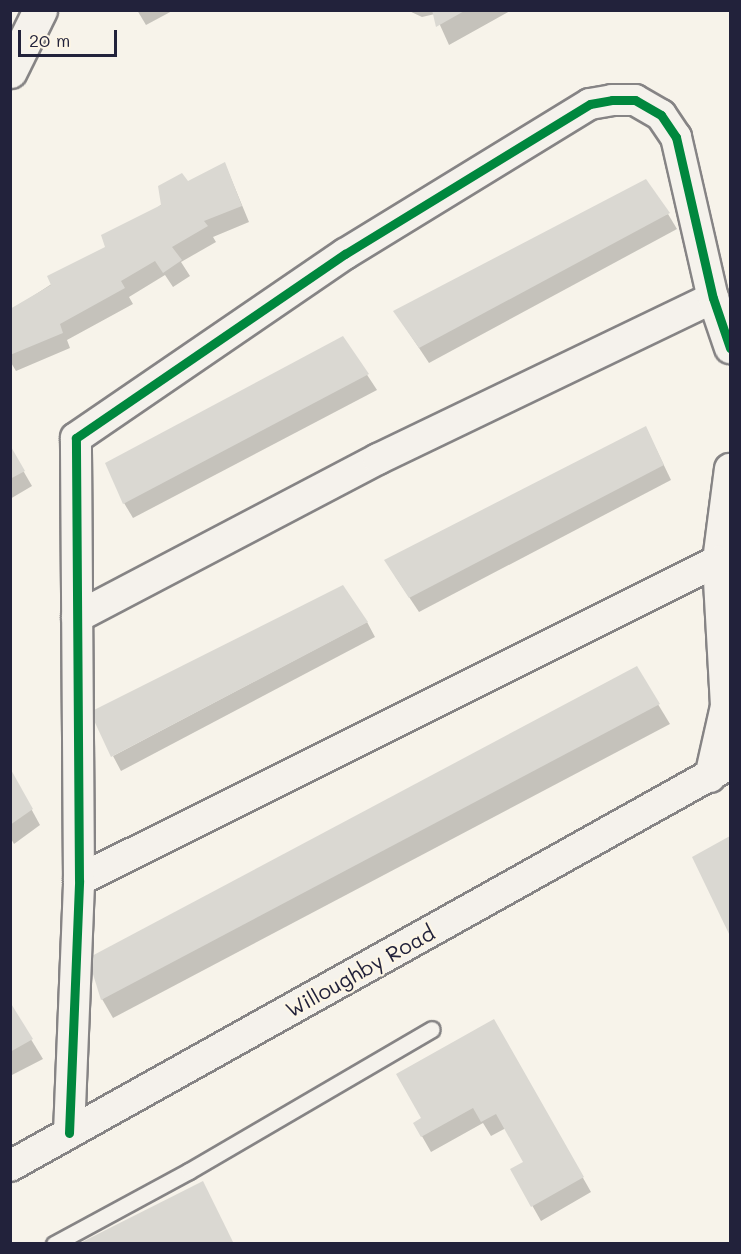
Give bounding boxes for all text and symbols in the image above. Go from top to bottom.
scale bar [21,18,120,56]
text: 20 m [29,28,70,52]
street label: Willoughby Road [281,920,439,1022]

